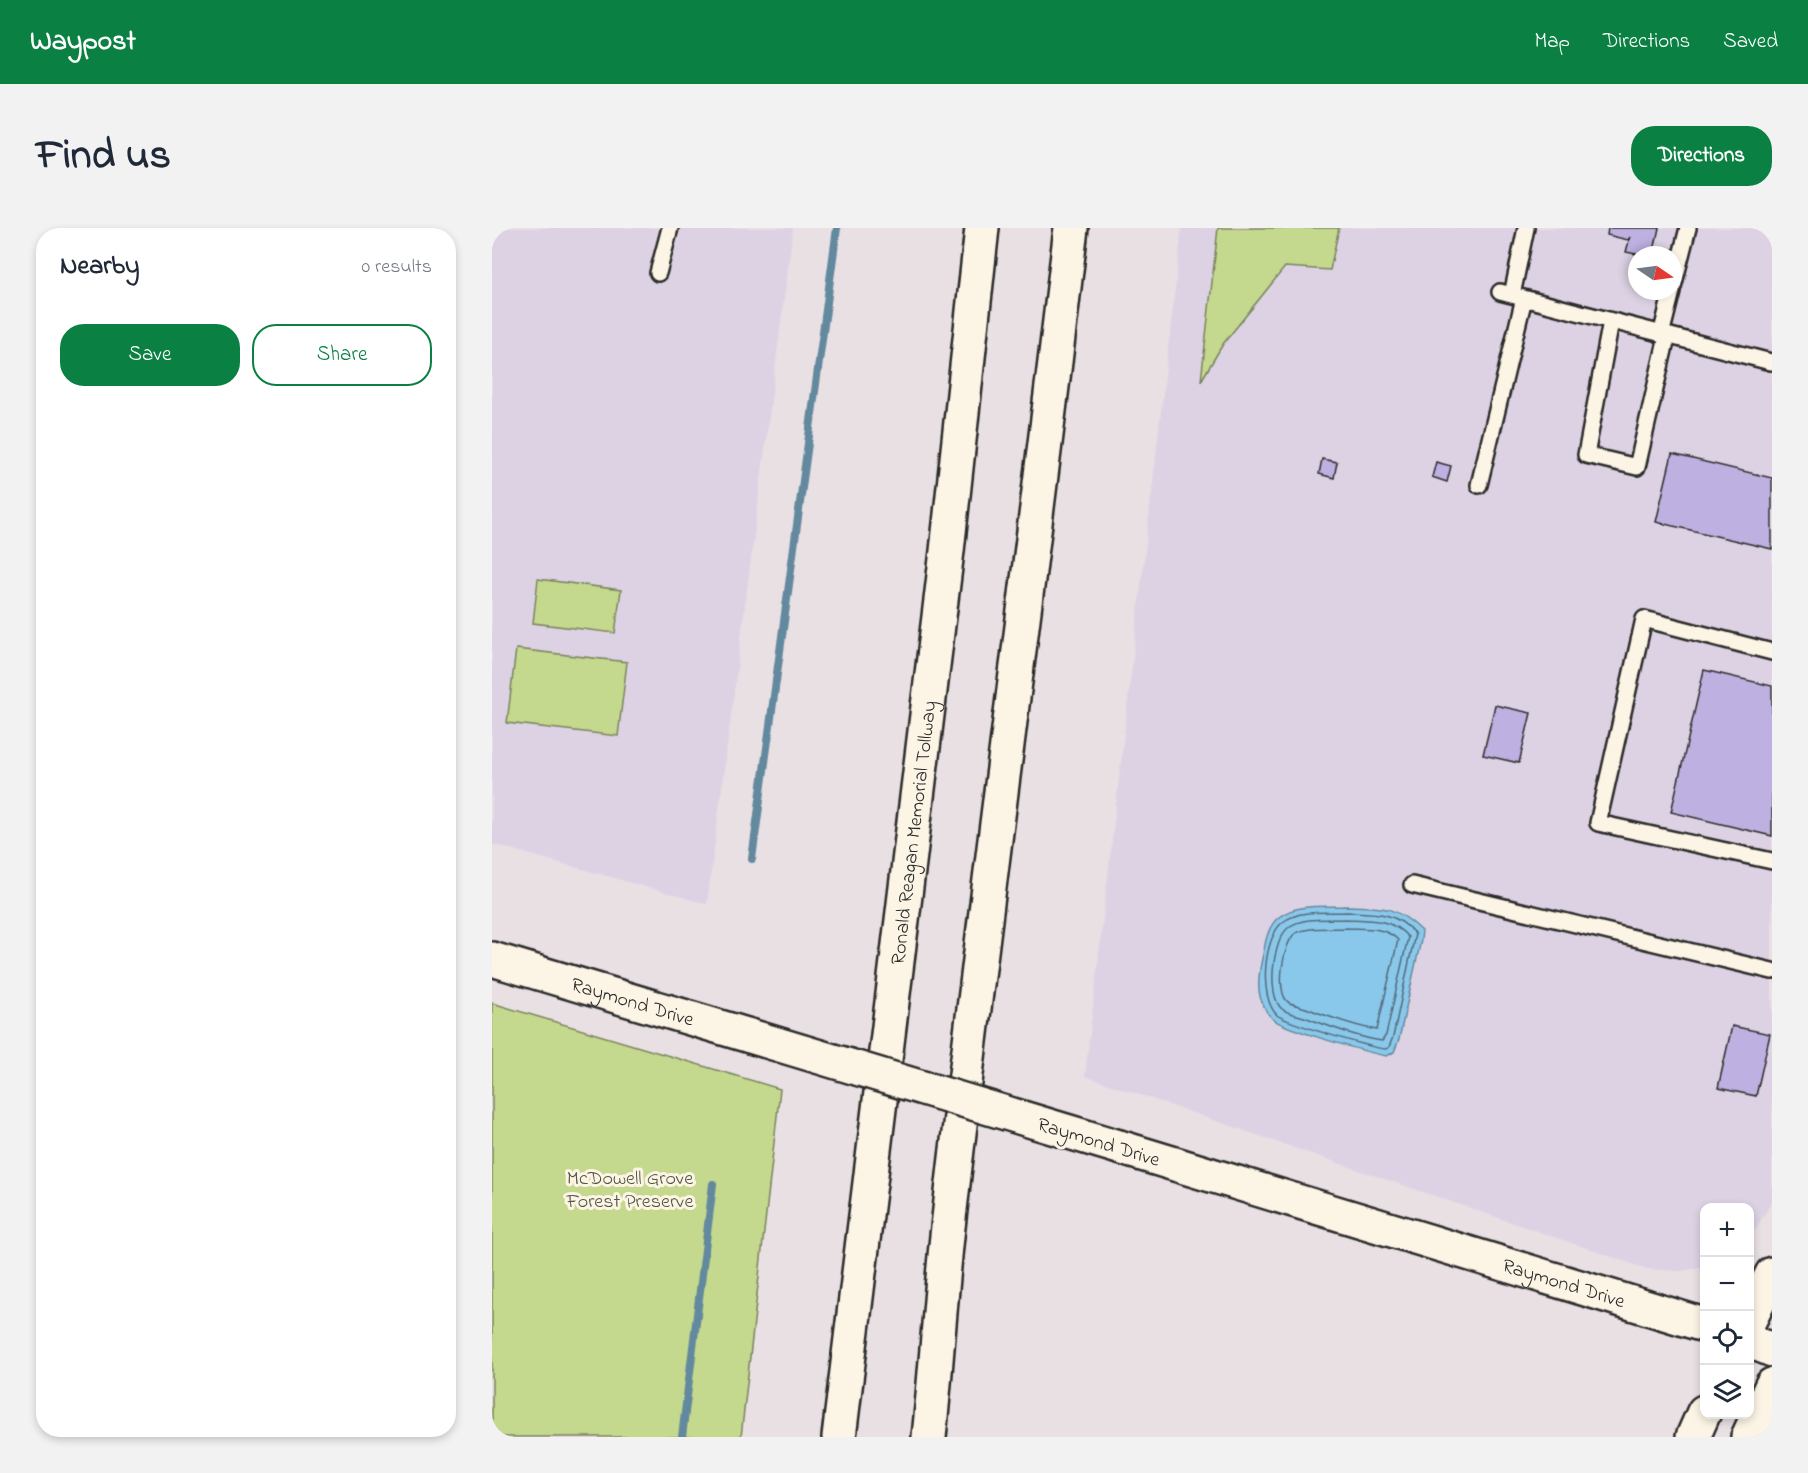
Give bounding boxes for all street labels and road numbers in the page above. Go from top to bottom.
street label: Ronald Reagan Memorial Tollway [885,699,946,966]
street label: Raymond Drive [567,971,697,1035]
street label: Raymond Drive [1033,1111,1163,1176]
street label: Raymond Drive [1498,1252,1628,1317]

